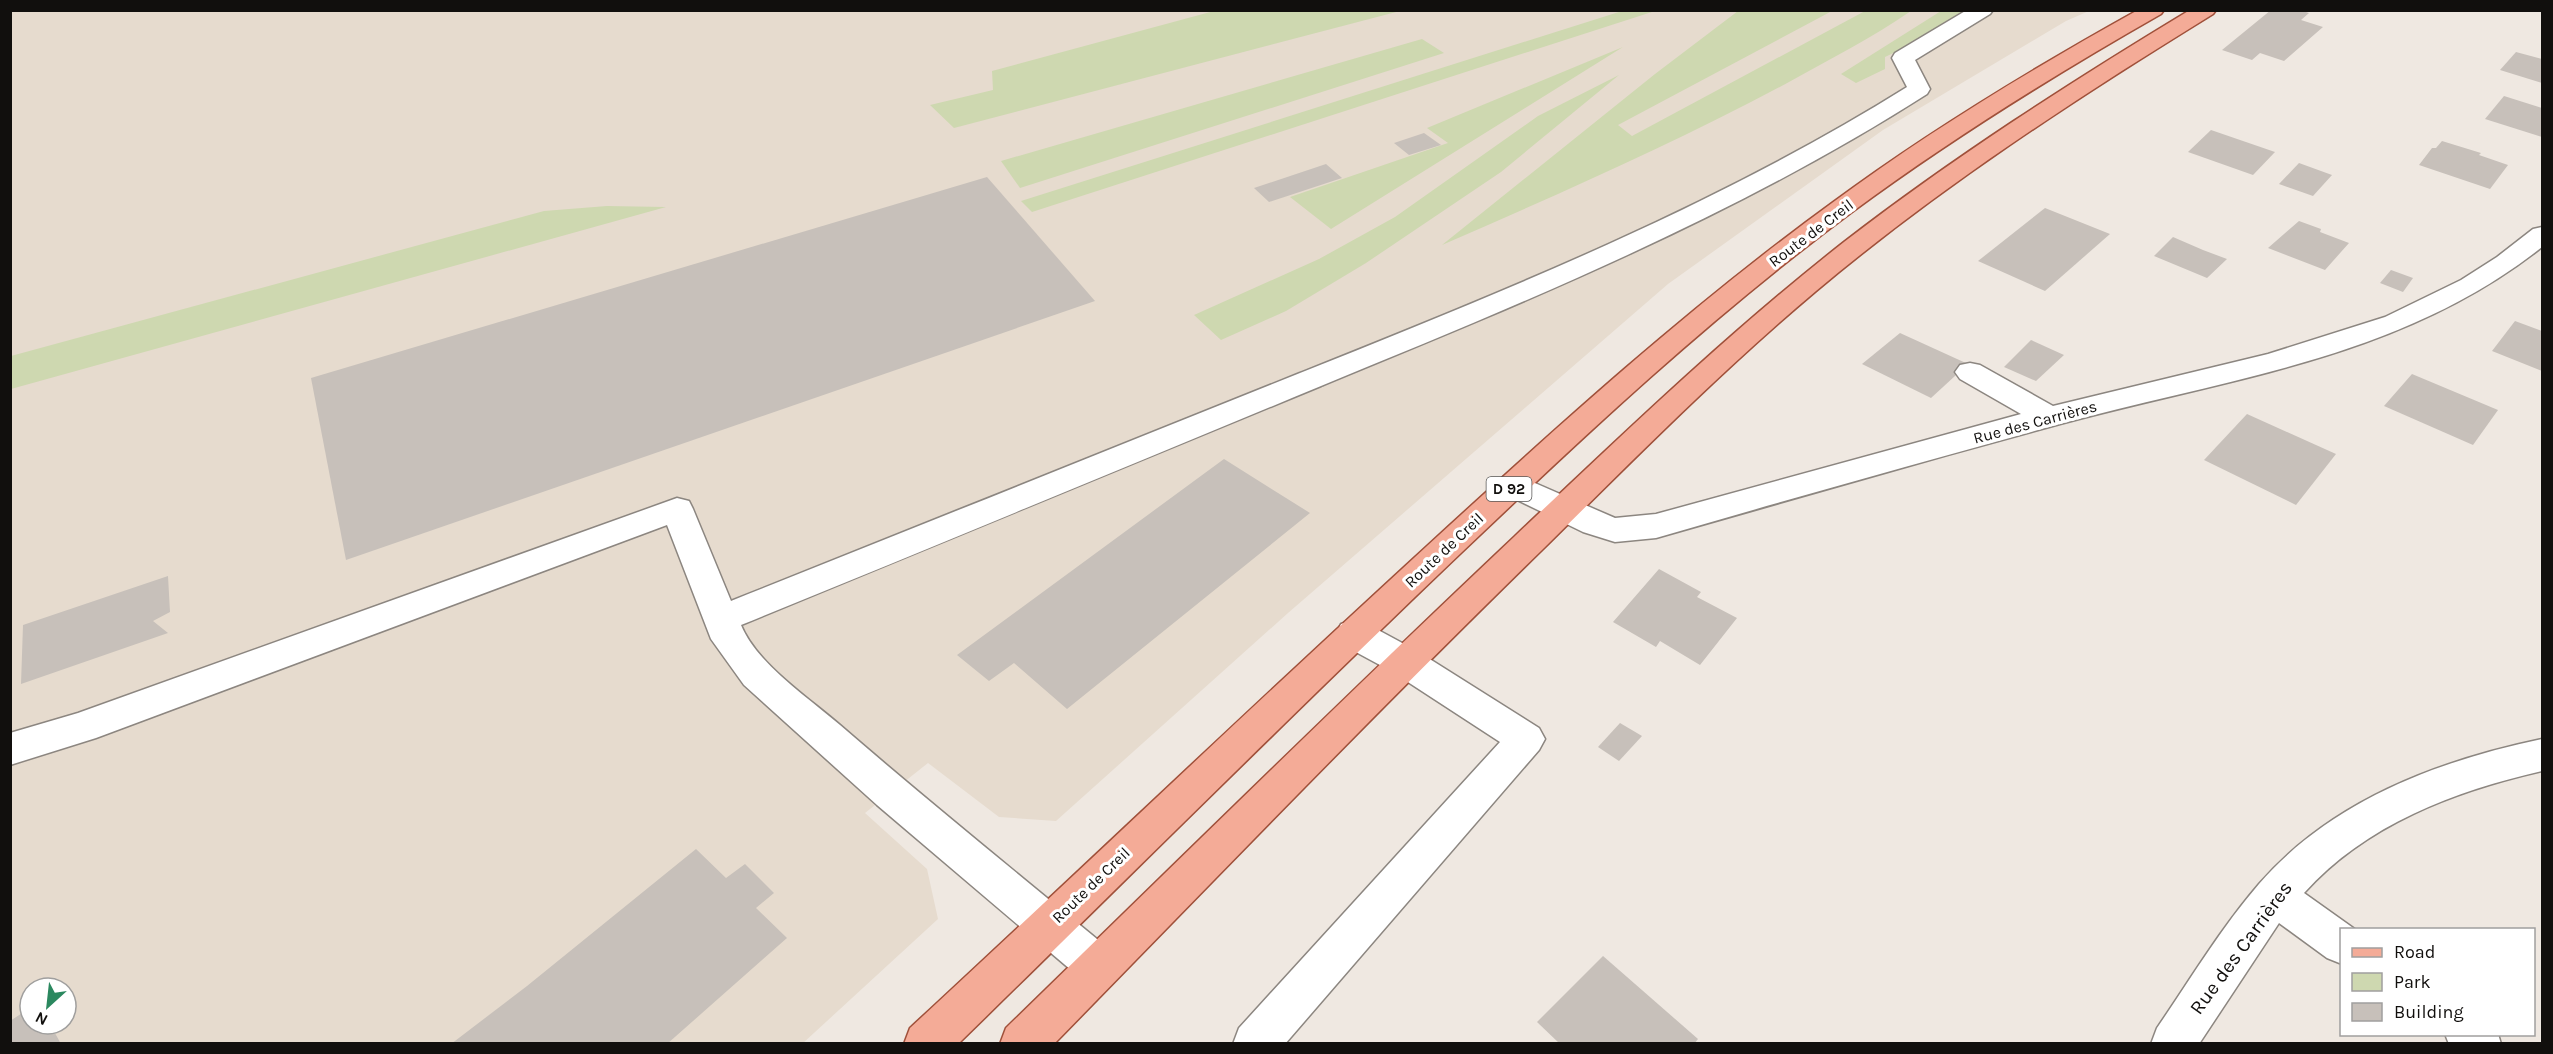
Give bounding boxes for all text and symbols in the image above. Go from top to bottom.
street label: Route de Creil [1765,195,1857,271]
street label: Rue des Carrières [1971,396,2099,448]
road number: D 92 [1486,477,1532,501]
street label: Route de Creil [1401,509,1487,591]
street label: Route de Creil [1048,843,1134,927]
street label: Rue des Carrières [2185,877,2297,1019]
legend [2340,928,2535,1036]
text: Road [2394,941,2435,963]
text: Park [2394,971,2431,993]
north arrow [18,976,78,1036]
text: Building [2394,1001,2464,1023]
text: N [32,1008,51,1030]

